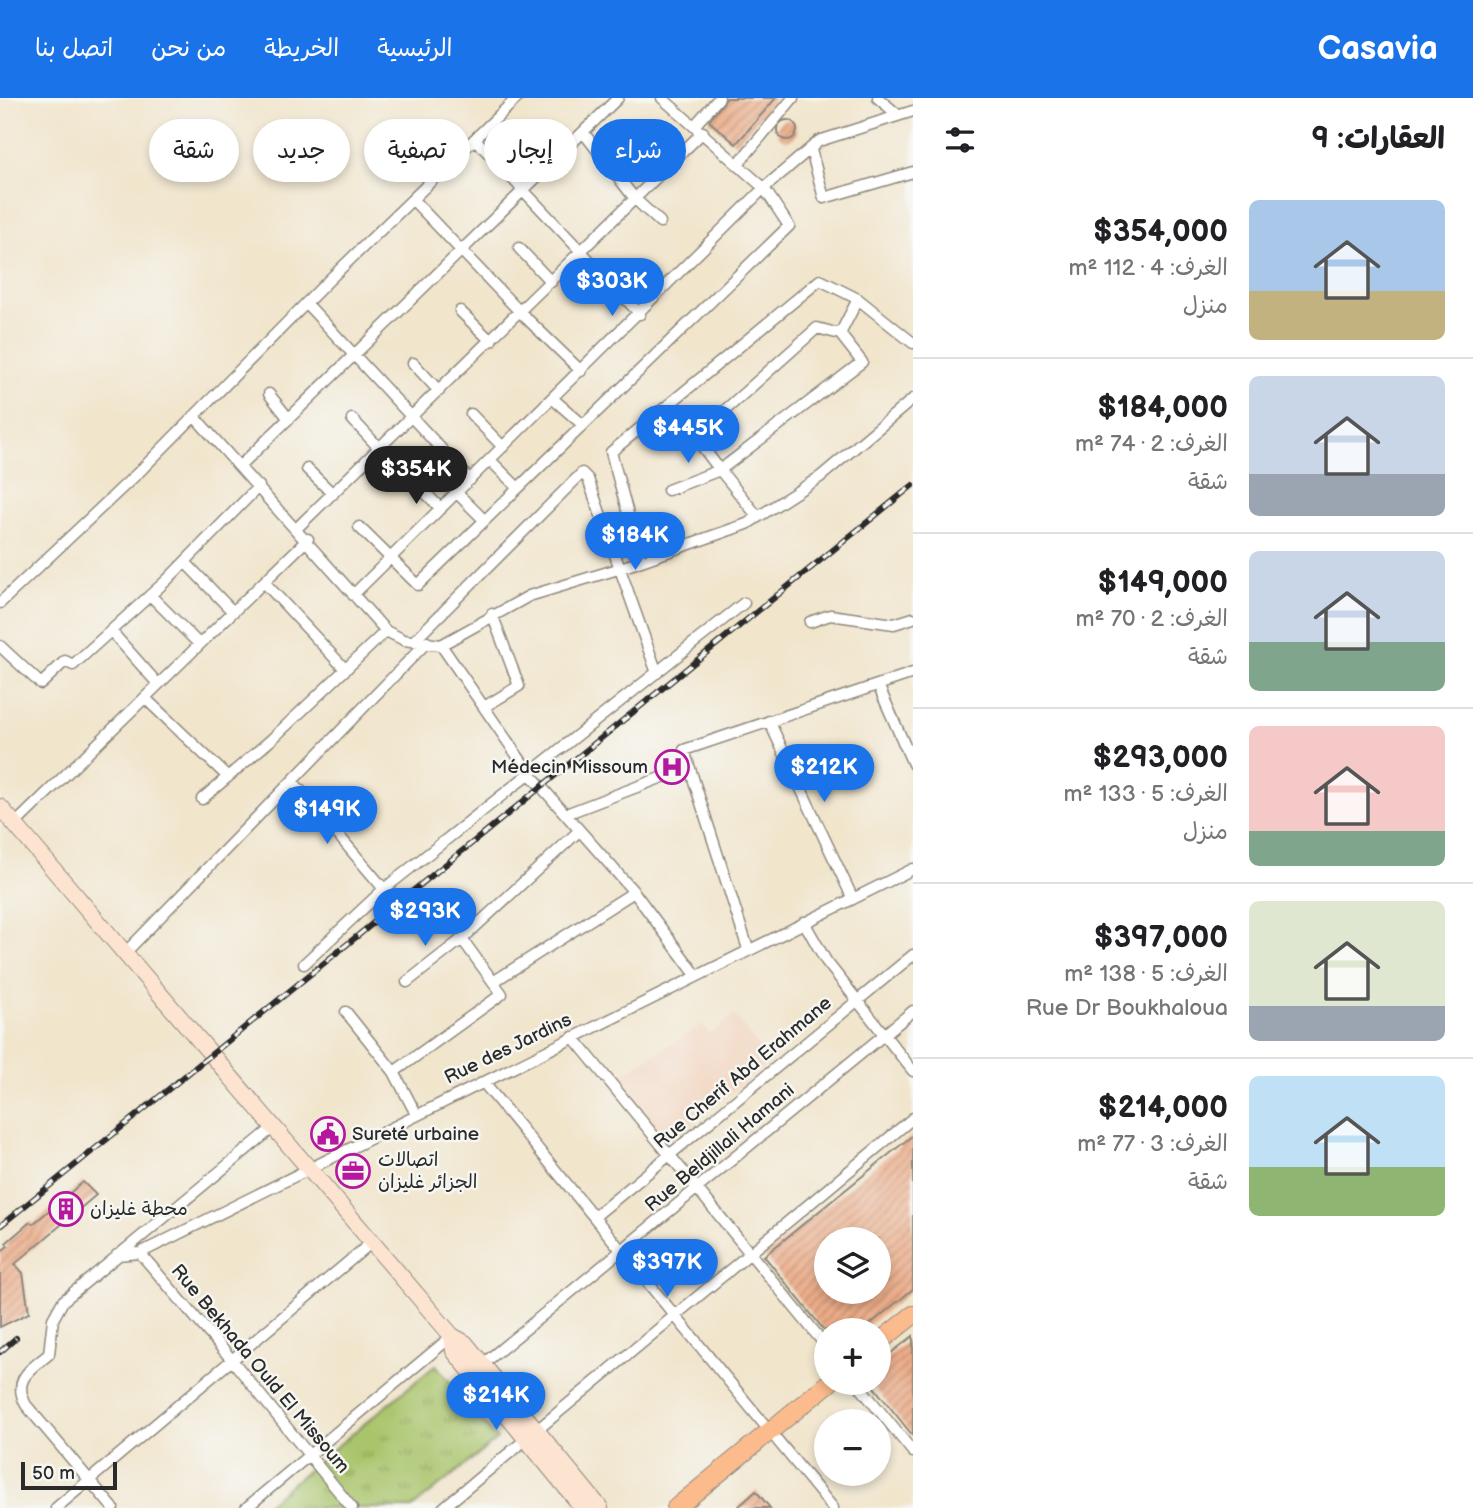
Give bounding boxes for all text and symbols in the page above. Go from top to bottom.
text: Casavia [1318,29,1438,69]
text: اتصل بنا [35,34,113,63]
text: من نحن [151,34,226,63]
text: الخريطة [264,34,339,63]
text: الرئيسية [377,34,453,63]
chip: شقة [149,119,239,182]
chip: جديد [253,119,350,182]
chip: تصفية [364,119,470,182]
chip: إيجار [484,119,577,182]
chip: شراء [591,119,686,182]
icon: filters [941,121,979,159]
text: العقارات: 9 [1312,121,1445,157]
text: $354,000 [1093,214,1228,250]
icon: home [1305,228,1389,312]
text: الغرف: 4 · 112 m² [1069,254,1228,282]
pin: $303K [563,258,661,318]
text: $303K [576,267,648,295]
text: منزل [1183,292,1228,320]
text: $184,000 [1097,390,1228,426]
icon: home [1305,404,1389,488]
pin: $445K [639,406,737,465]
text: $445K [652,414,724,442]
text: الغرف: 2 · 74 m² [1075,430,1228,458]
pin: $354K [367,446,465,506]
text: $354K [380,455,452,483]
text: شقة [1188,468,1228,496]
pin: $184K [586,512,684,572]
text: $184K [601,521,669,549]
text: $149,000 [1098,565,1228,601]
icon: home [1305,579,1389,663]
text: الغرف: 2 · 70 m² [1076,605,1228,633]
text: شقة [1188,643,1228,671]
text: $293,000 [1092,740,1228,776]
pin: $212K [775,744,873,804]
hospital icon: Médecin Missoum [653,748,691,786]
text: $212K [790,753,858,781]
icon: home [1305,754,1389,838]
place label: Médecin Missoum [491,756,648,779]
text: الغرف: 5 · 133 m² [1064,780,1228,808]
pin: $149K [278,786,376,846]
text: $149K [293,795,361,823]
text: منزل [1183,818,1228,846]
pin: $293K [376,888,474,948]
text: $293K [389,897,461,925]
text: $397,000 [1094,920,1228,956]
icon: home [1305,929,1389,1013]
text: الغرف: 5 · 138 m² [1064,960,1228,988]
street label: Rue Cherif Abd Erahmane [649,992,837,1154]
text: Rue Dr Boukhaloua [1026,994,1228,1022]
street label: Rue des Jardins [441,1008,575,1090]
street label: Rue Beldjillali Hamani [641,1079,799,1217]
text: $214,000 [1098,1090,1228,1126]
icon: home [1305,1104,1389,1188]
public building icon: Sureté urbaine [309,1115,347,1153]
place label: Sureté urbaine [352,1123,479,1146]
text: الغرف: 3 · 77 m² [1077,1130,1228,1158]
place label: اتصالات الجزائر غليزان [378,1149,477,1194]
office icon: اتصالات الجزائر غليزان [334,1152,372,1190]
text: شقة [1188,1168,1228,1196]
building icon: محطة غليزان [47,1190,85,1228]
place label: محطة غليزان [90,1198,188,1221]
map controls [814,1227,891,1486]
button: layers [814,1227,891,1304]
pin: $397K [618,1240,716,1299]
text: $397K [632,1248,702,1276]
street label: Rue Bekhada Ould El Missoum [166,1260,354,1478]
button: + [814,1318,891,1395]
pin: $214K [447,1372,545,1432]
text: $214K [462,1381,530,1409]
button: − [814,1409,891,1486]
scale bar [21,1459,117,1491]
text: 50 m [32,1462,75,1485]

